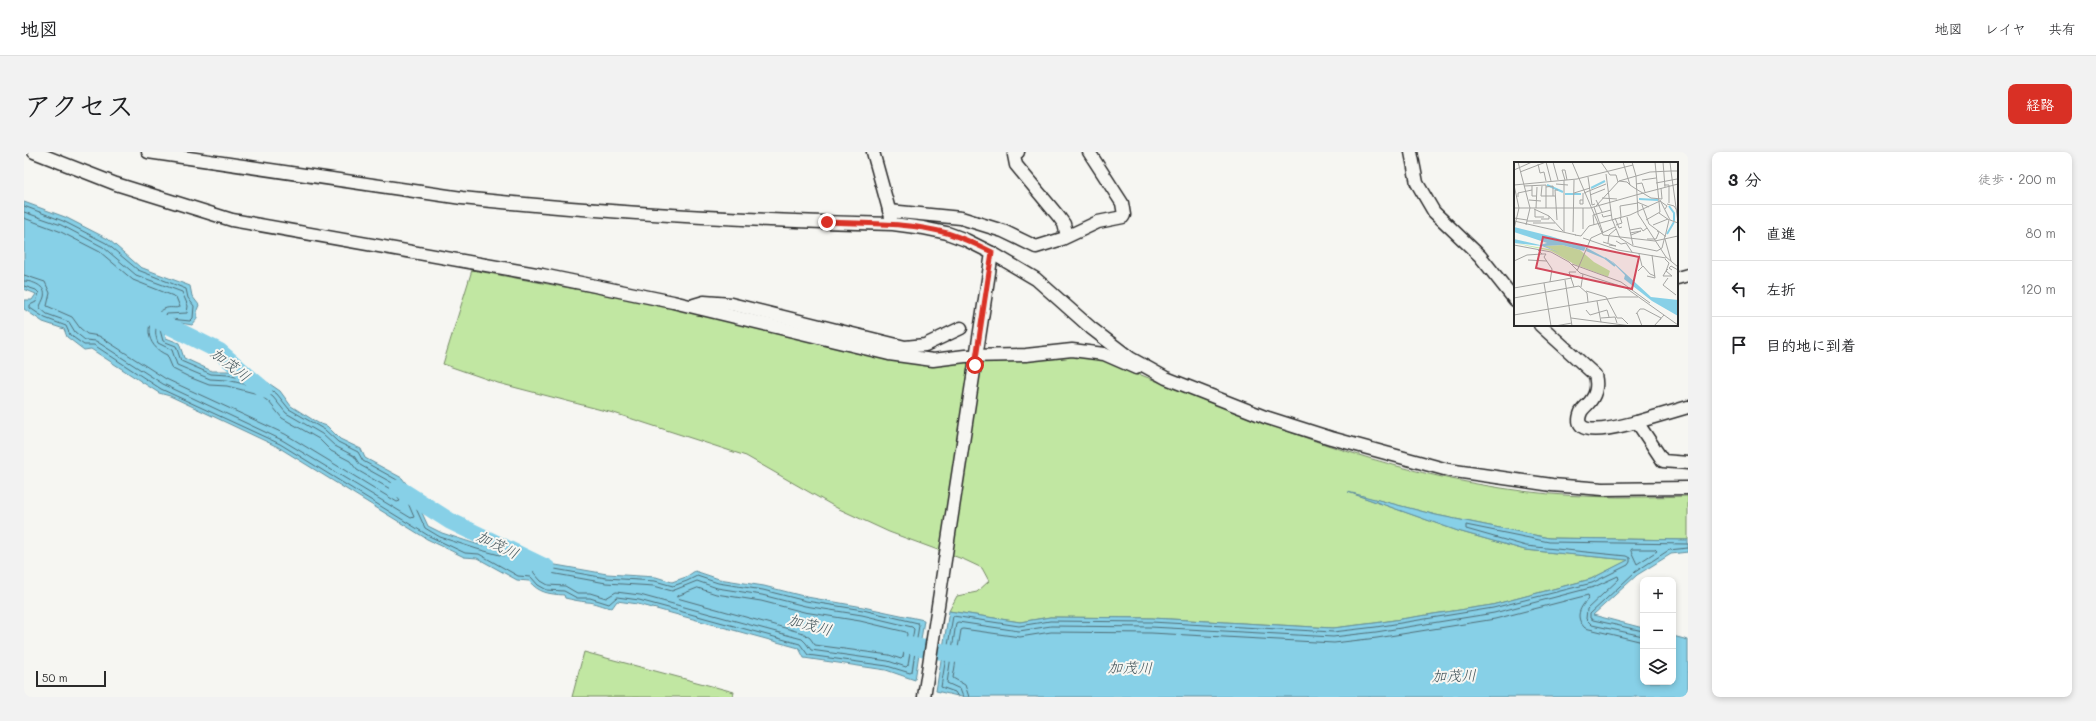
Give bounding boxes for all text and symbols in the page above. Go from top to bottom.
text: 地図 [20,16,58,41]
text: 地図 [1935,19,1963,38]
text: レイヤ [1985,19,2026,38]
text: 共有 [2048,19,2076,38]
button: 経路 [2008,84,2072,124]
text: アクセス [24,87,134,123]
inset map [1514,162,1678,326]
text: 3 分 [1728,168,1761,190]
text: 徒歩 · 200 m [1978,170,2056,187]
route end [818,213,836,231]
icon: ahead [1728,222,1750,244]
text: 直進 [1766,223,1796,243]
text: 80 m [2026,224,2056,241]
icon: left [1728,278,1750,300]
text: 左折 [1766,279,1796,299]
text: 120 m [2020,280,2056,297]
icon: arrive [1728,334,1750,356]
text: 目的地に到着 [1766,335,1856,355]
water label: 加茂川 [207,342,255,386]
route start [966,356,984,374]
water label: 加茂川 [473,525,523,563]
map controls [1640,577,1676,685]
button: + [1640,577,1676,613]
water label: 加茂川 [786,609,834,639]
button: − [1640,613,1676,649]
button: layers [1640,649,1676,685]
water label: 加茂川 [1107,657,1153,677]
water label: 加茂川 [1431,665,1477,685]
scale bar [36,669,106,688]
text: 50 m [42,670,68,685]

